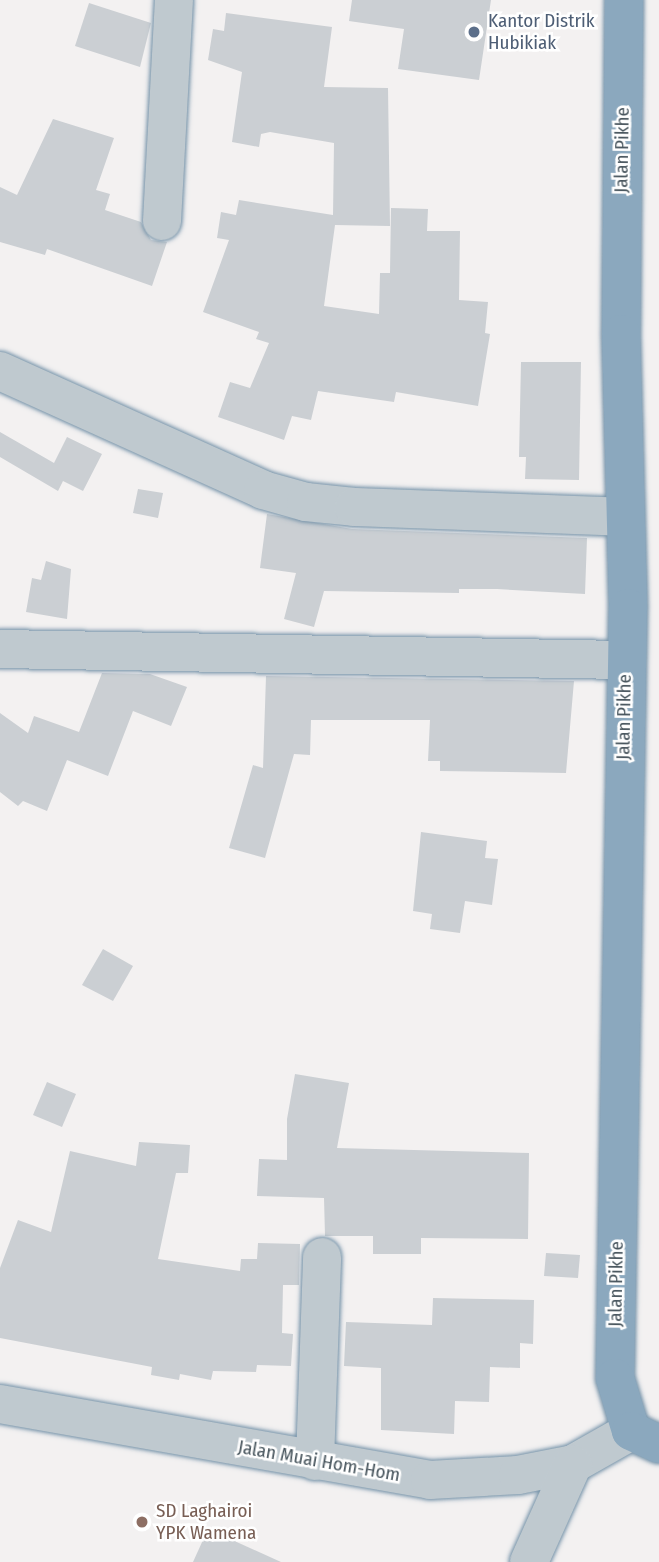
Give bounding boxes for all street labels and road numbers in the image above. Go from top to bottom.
street label: Jalan Pikhe [610,107,634,193]
street label: Jalan Pikhe [612,674,636,760]
street label: Jalan Pikhe [604,1241,628,1327]
street label: Jalan Muai Hom-Hom [236,1436,402,1486]

